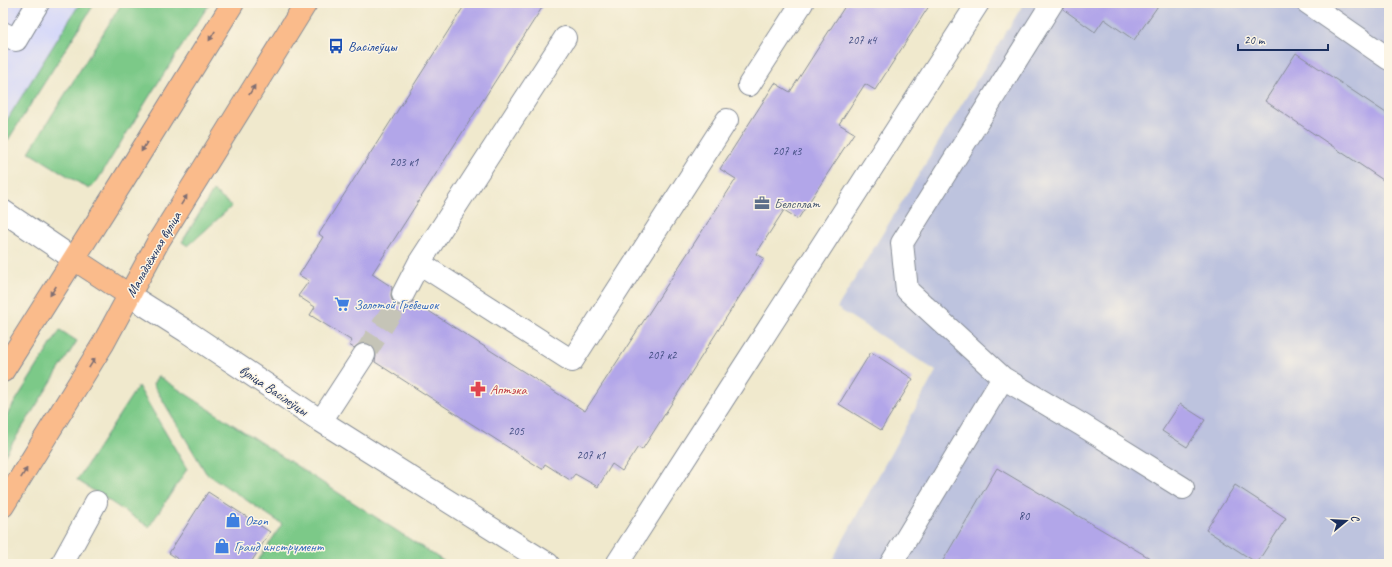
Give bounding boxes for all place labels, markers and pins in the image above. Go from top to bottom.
bus stop icon: Васілеўцы [327,37,345,55]
place label: Васілеўцы [348,38,398,55]
office icon: Белсплат [753,194,771,212]
place label: Белсплат [774,195,821,212]
supermarket icon: Золотой Гребешок [333,295,351,313]
place label: Золотой Гребешок [354,296,440,313]
pharmacy icon: Аптэка [469,380,487,398]
place label: Аптэка [490,381,527,398]
shop icon: Ozon [224,511,242,529]
place label: Ozon [245,512,269,529]
shop icon: Гранд инструмент [213,537,231,555]
place label: Гранд инструмент [234,538,324,555]

